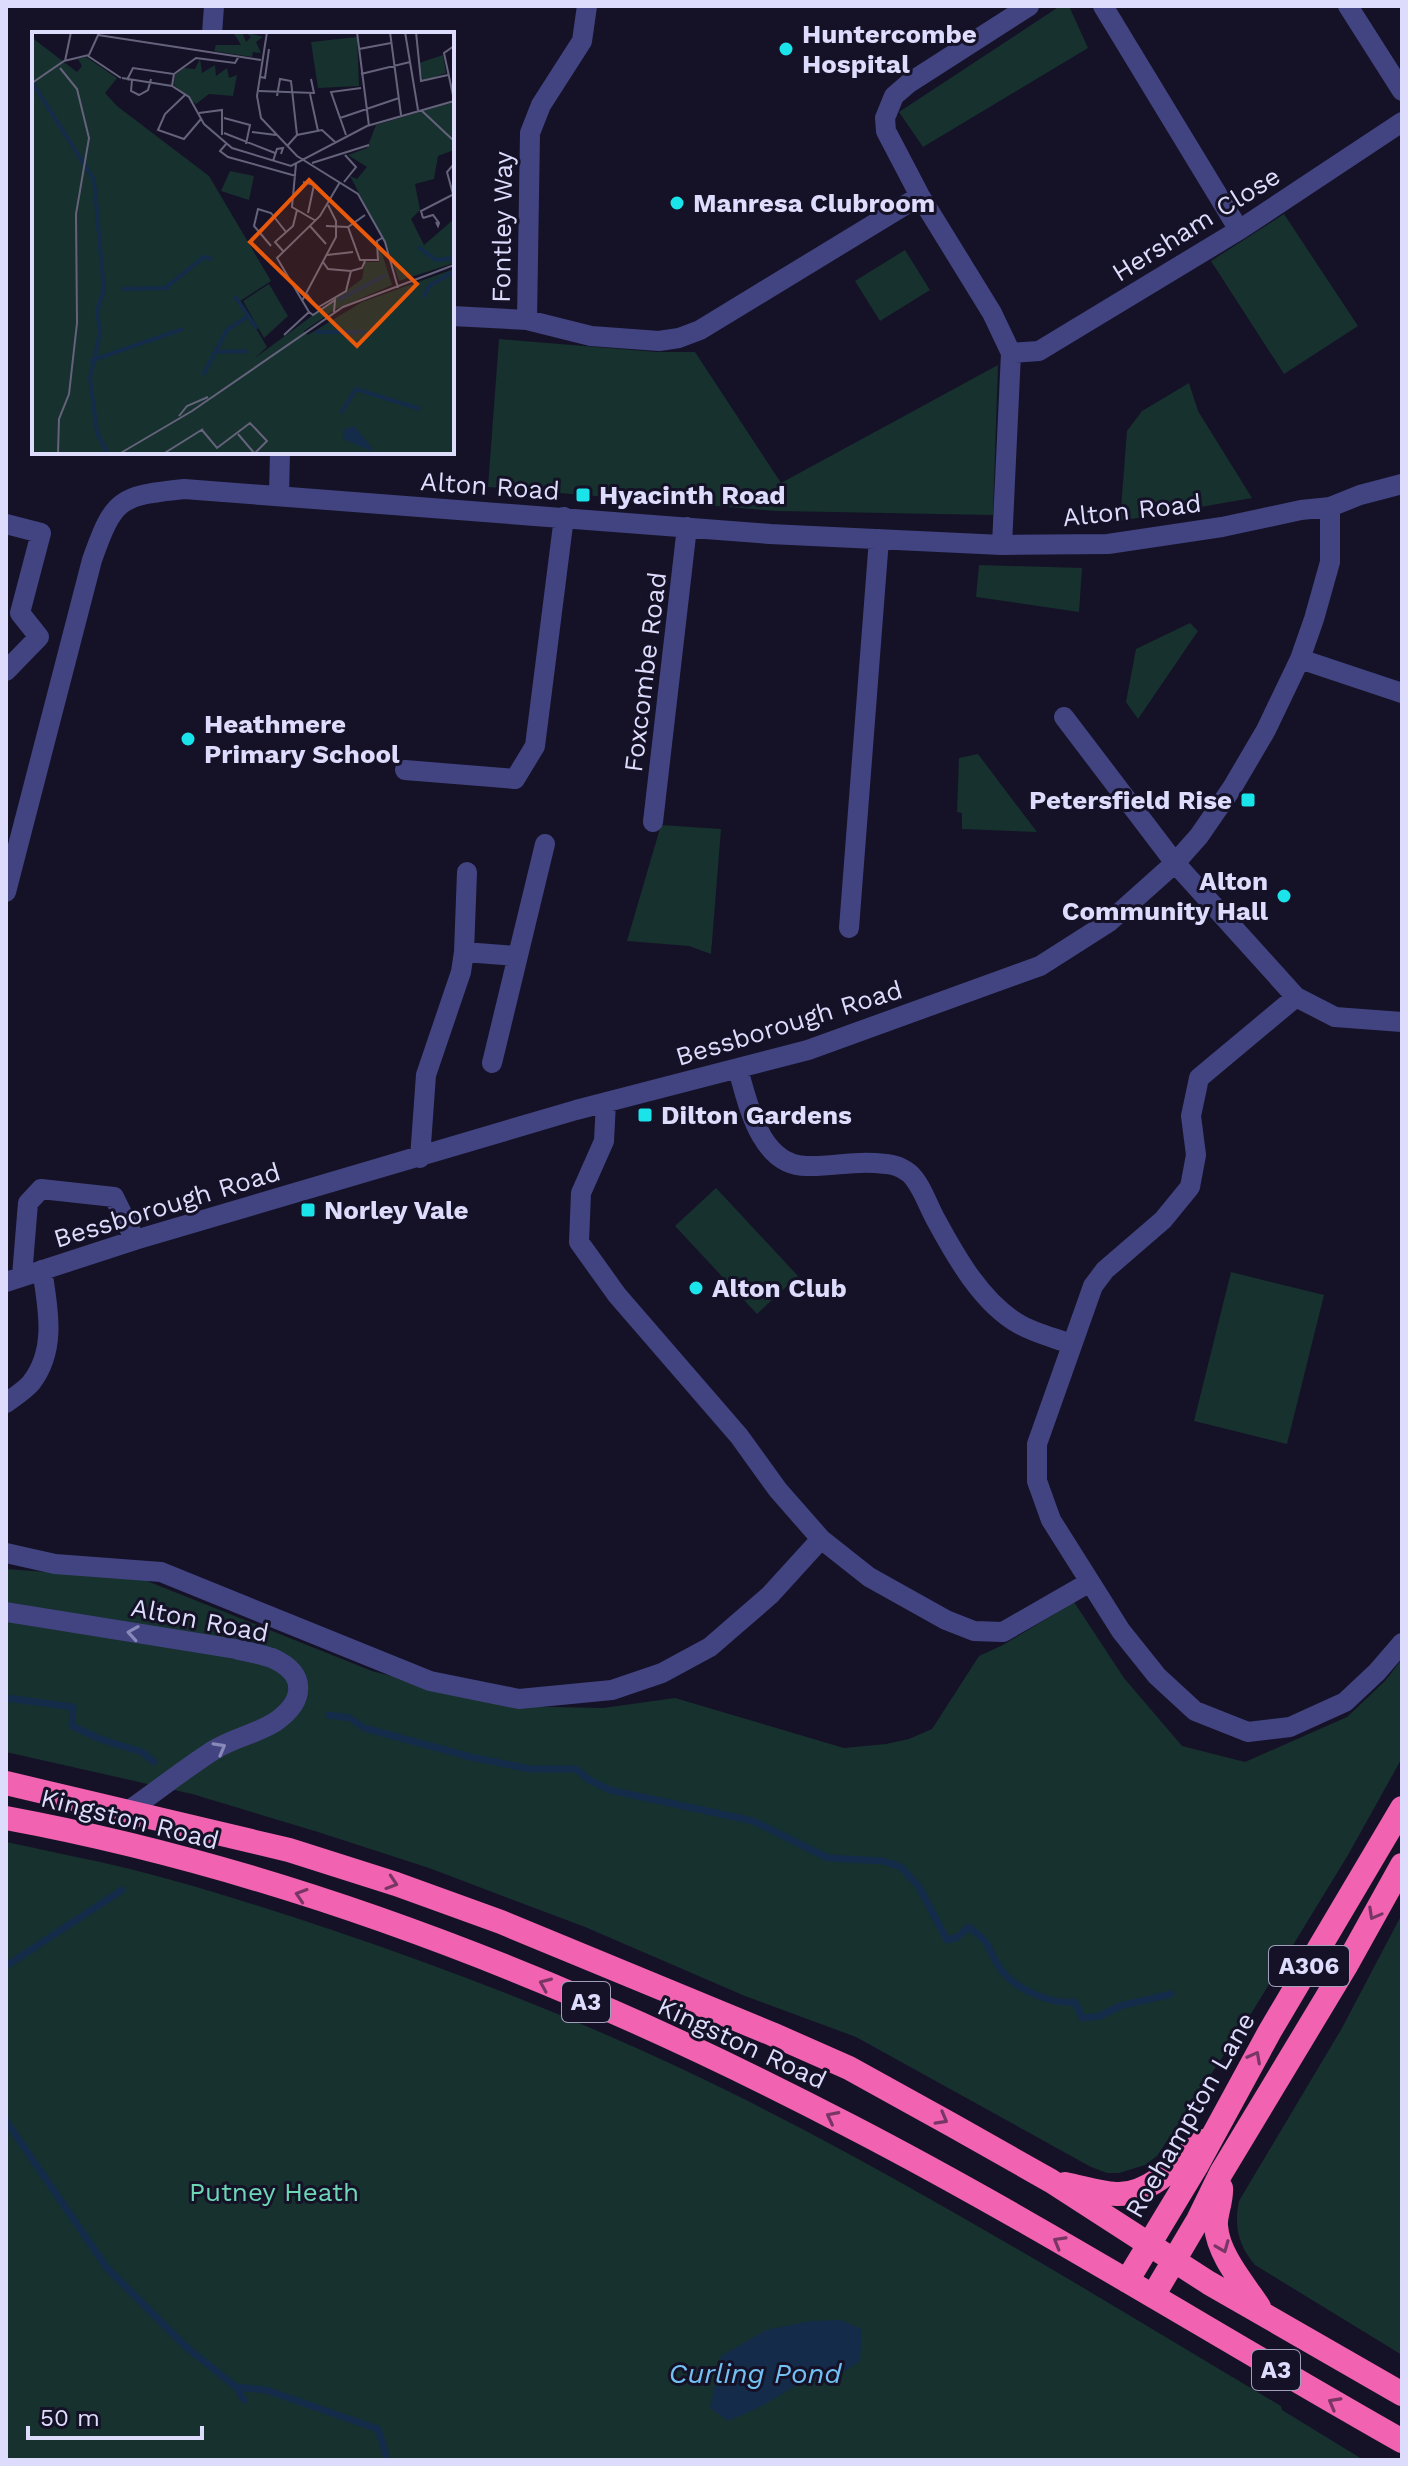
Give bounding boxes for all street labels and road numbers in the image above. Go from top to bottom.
street label: Fontley Way [486,150,518,303]
street label: Hersham Close [1107,160,1285,288]
street label: Alton Road [419,466,561,506]
street label: Alton Road [1061,488,1203,532]
street label: Foxcombe Road [618,570,672,774]
street label: Bessborough Road [672,974,906,1072]
street label: Bessborough Road [50,1156,284,1254]
street label: Alton Road [129,1592,271,1648]
street label: Kingston Road [38,1782,222,1856]
road number: A306 [1269,1946,1349,1986]
road number: A3 [562,1982,610,2022]
street label: Kingston Road [653,1991,831,2095]
street label: Roehampton Lane [1119,2007,1261,2223]
road number: A3 [1252,2350,1300,2390]

